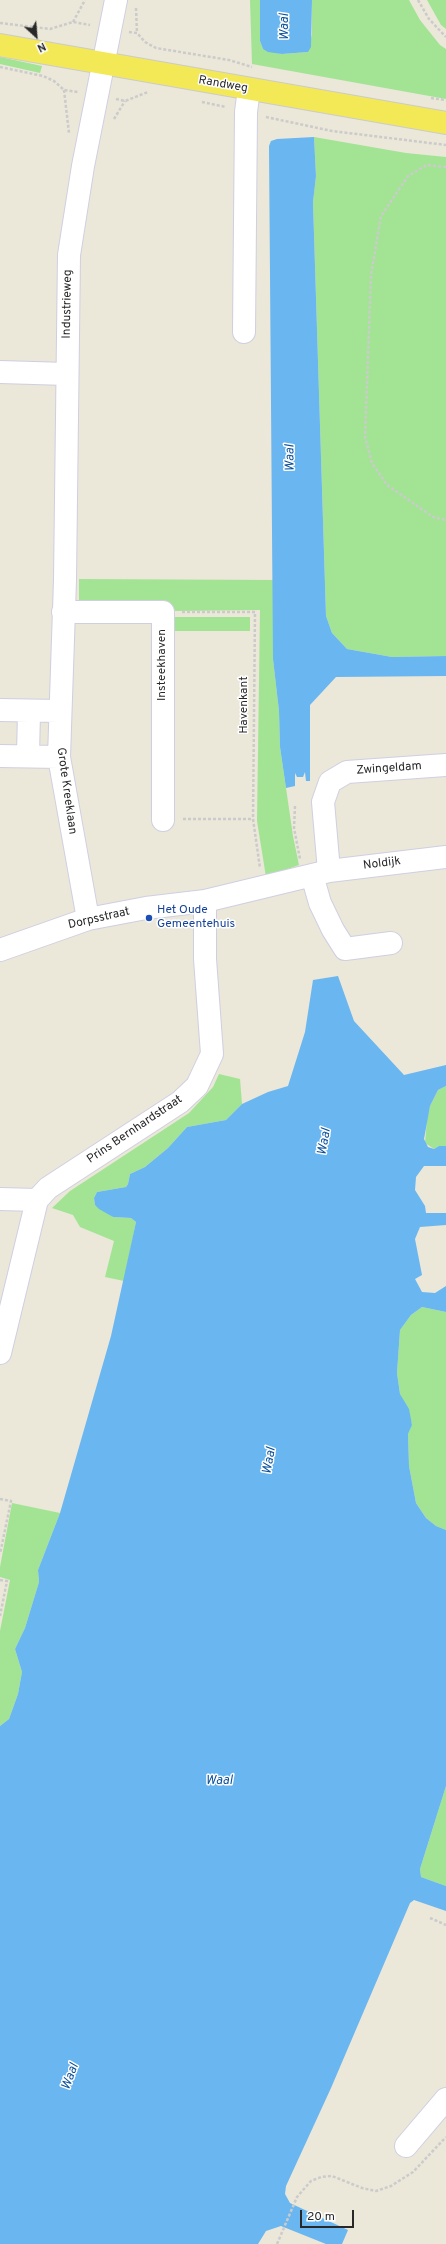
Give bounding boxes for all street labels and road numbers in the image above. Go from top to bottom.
street label: Randweg [197,74,249,96]
street label: Industrieweg [60,269,76,339]
street label: Insteekhaven [156,629,170,701]
street label: Havenkant [238,676,252,734]
street label: Grote Kreeklaan [53,747,79,835]
street label: Zwingeldam [356,760,422,778]
street label: Noldijk [362,855,402,873]
street label: Dorpsstraat [67,905,131,933]
street label: Prins Bernhardstraat [85,1093,185,1167]

